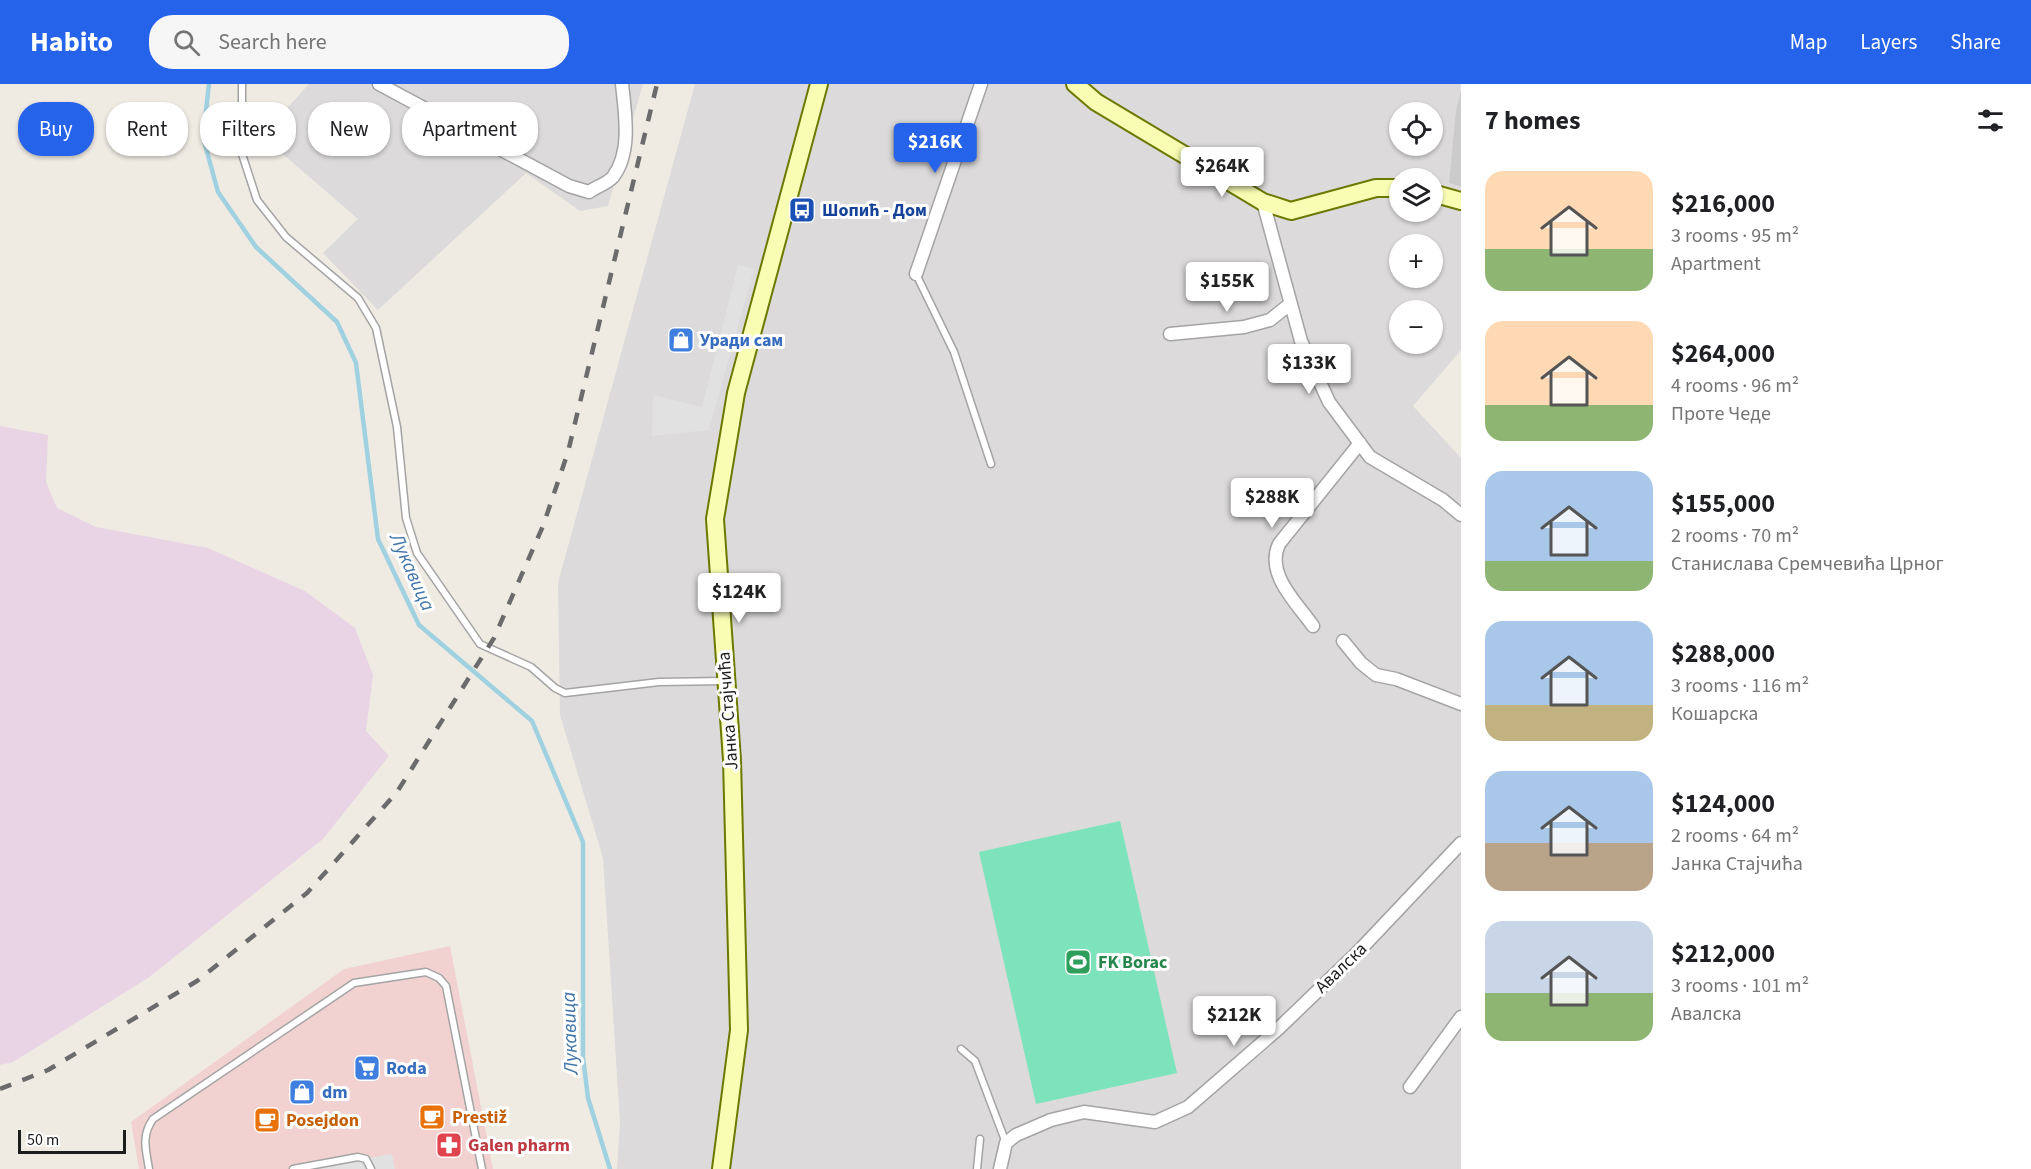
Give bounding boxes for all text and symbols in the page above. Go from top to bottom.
search box [149,15,569,69]
text: Habito [30,22,113,62]
icon: search [170,26,203,59]
text: Search here [218,26,327,58]
text: Map [1790,27,1827,57]
text: Layers [1860,27,1917,57]
text: Share [1950,27,2001,57]
chip: Buy [18,102,94,156]
chip: Rent [106,102,188,156]
chip: Filters [200,102,296,156]
chip: New [308,102,390,156]
chip: Apartment [402,102,538,156]
map controls [1389,102,1443,354]
button: locate [1389,102,1443,156]
text: 7 homes [1485,102,1580,139]
icon: filters [1974,104,2007,137]
pin: $216K [893,123,977,174]
text: $216K [908,128,962,156]
pin: $264K [1180,147,1264,198]
text: $264K [1195,152,1249,180]
button: layers [1389,168,1443,222]
text: $216,000 [1671,185,1775,222]
bus stop icon: Шопић - Дом [787,195,817,225]
icon: home [1533,195,1605,267]
place label: Шопић - Дом [822,198,927,223]
text: 3 rooms · 95 m² [1671,222,1799,250]
button: + [1389,234,1443,288]
text: Apartment [1671,250,1761,278]
pin: $155K [1185,262,1269,313]
text: $155K [1200,267,1254,295]
button: − [1389,300,1443,354]
shop icon: Уради сам [666,325,696,355]
place label: Уради сам [700,328,783,353]
text: $264,000 [1671,335,1775,372]
pin: $133K [1267,344,1351,395]
icon: home [1533,345,1605,417]
text: $133K [1282,349,1336,377]
text: 4 rooms · 96 m² [1671,372,1799,400]
text: Проте Чеде [1671,400,1771,428]
pin: $288K [1230,478,1314,529]
text: $288K [1245,483,1299,511]
text: $155,000 [1671,485,1775,522]
icon: home [1533,495,1605,567]
text: 2 rooms · 70 m² [1671,522,1799,550]
water label: Лукавица [382,528,442,616]
text: Станислава Сремчевића Црног [1671,550,1944,578]
pin: $124K [697,573,781,624]
text: $124K [712,578,766,606]
text: $288,000 [1671,635,1775,672]
icon: home [1533,645,1605,717]
street label: Јанка Стајчића [711,651,745,771]
text: 3 rooms · 116 m² [1671,672,1809,700]
text: Кошарска [1671,700,1758,728]
text: $124,000 [1671,785,1775,822]
icon: home [1533,795,1605,867]
text: 2 rooms · 64 m² [1671,822,1799,850]
text: Јанка Стајчића [1671,850,1803,878]
text: $212,000 [1671,935,1775,972]
street label: Авалска [1309,937,1373,999]
icon: home [1533,945,1605,1017]
sports icon: FK Borac [1063,947,1093,977]
place label: FK Borac [1098,950,1168,975]
text: 3 rooms · 101 m² [1671,972,1809,1000]
water label: Лукавица [555,991,585,1076]
pin: $212K [1192,996,1276,1047]
text: Авалска [1671,1000,1742,1028]
text: $212K [1207,1001,1261,1029]
supermarket icon: Roda [352,1053,382,1083]
place label: Roda [386,1056,427,1081]
shop icon: dm [287,1077,317,1107]
place label: dm [322,1080,348,1105]
cafe icon: Prestiž [417,1102,447,1132]
cafe icon: Posejdon [252,1105,282,1135]
place label: Prestiž [452,1105,507,1130]
place label: Posejdon [286,1108,359,1133]
scale bar [18,1127,126,1154]
text: 50 m [27,1129,59,1151]
pharmacy icon: Galen pharm [434,1130,464,1160]
place label: Galen pharm [468,1133,570,1158]

